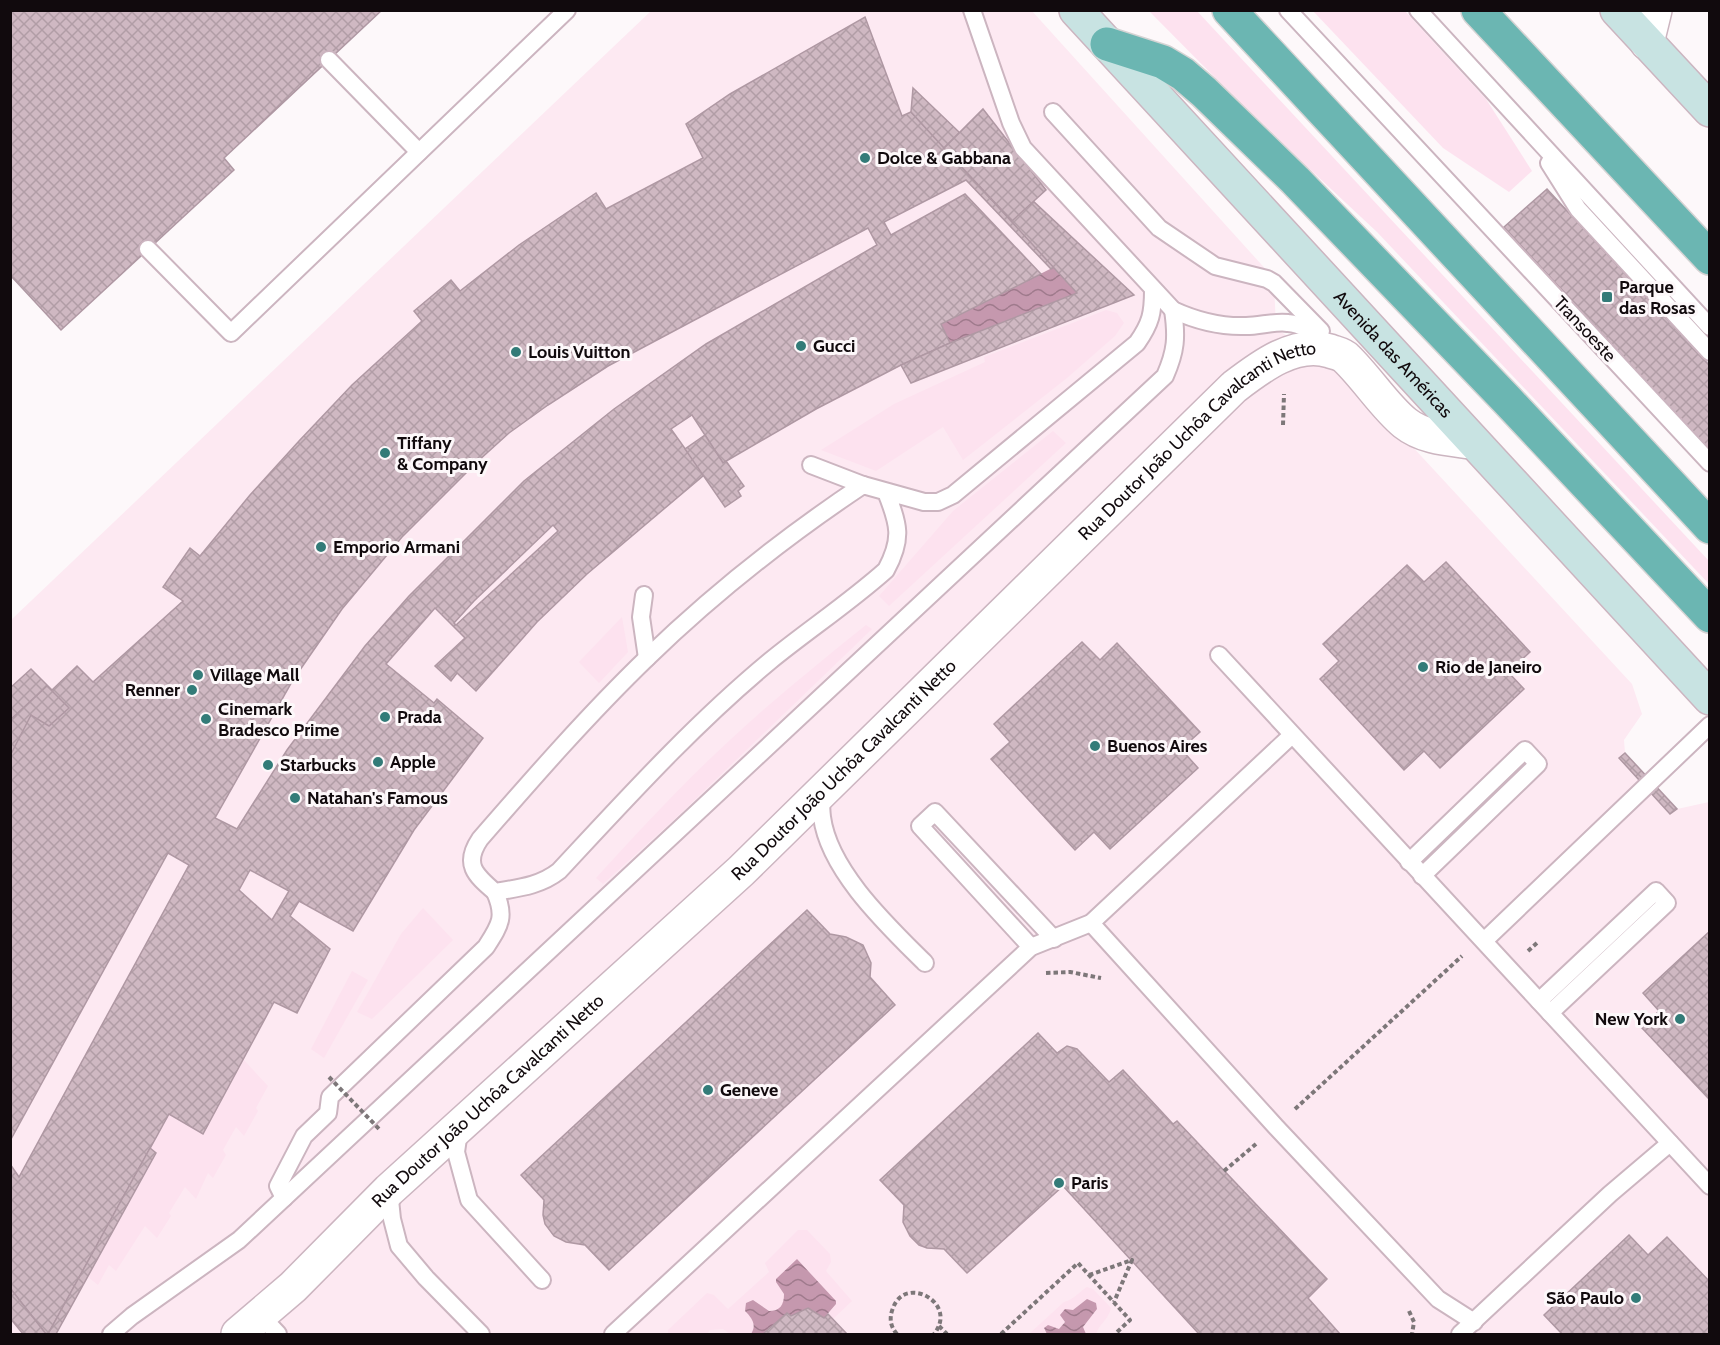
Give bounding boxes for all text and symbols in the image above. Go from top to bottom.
place label: Dolce & Gabbana [877,147,1011,169]
marker: Dolce & Gabbana [858,151,872,165]
place label: Parque das Rosas [1619,276,1696,319]
street label: Avenida das Américas [1329,286,1457,422]
marker: Parque das Rosas [1600,290,1614,304]
street label: Transoeste [1549,292,1621,366]
place label: Gucci [813,335,855,357]
street label: Rua Doutor João Uchôa Cavalcanti Netto [1074,337,1317,545]
marker: Gucci [794,339,808,353]
place label: Louis Vuitton [528,341,630,363]
marker: Louis Vuitton [509,345,523,359]
place label: Tiffany & Company [397,432,488,475]
marker: Tiffany & Company [378,446,392,460]
place label: Emporio Armani [333,536,460,558]
marker: Emporio Armani [314,540,328,554]
street label: Rua Doutor João Uchôa Cavalcanti Netto [727,655,961,885]
place label: Rio de Janeiro [1435,656,1542,678]
marker: Rio de Janeiro [1416,660,1430,674]
place label: Village Mall [210,664,300,686]
marker: Village Mall [191,668,205,682]
place label: Renner [125,679,180,701]
marker: Renner [185,683,199,697]
place label: Cinemark Bradesco Prime [218,698,339,741]
place label: Prada [397,706,442,728]
marker: Prada [378,710,392,724]
marker: Cinemark Bradesco Prime [199,712,213,726]
place label: Buenos Aires [1107,735,1208,757]
marker: Buenos Aires [1088,739,1102,753]
place label: Apple [390,751,436,773]
place label: Starbucks [280,754,356,776]
marker: Apple [371,755,385,769]
marker: Starbucks [261,758,275,772]
place label: Natahan's Famous [307,787,448,809]
marker: Natahan's Famous [288,791,302,805]
street label: Rua Doutor João Uchôa Cavalcanti Netto [367,989,609,1212]
place label: New York [1595,1008,1668,1030]
marker: New York [1673,1012,1687,1026]
place label: Geneve [720,1079,778,1101]
marker: Geneve [701,1083,715,1097]
place label: Paris [1071,1172,1109,1194]
marker: Paris [1052,1176,1066,1190]
place label: São Paulo [1546,1287,1624,1309]
marker: São Paulo [1629,1291,1643,1305]

